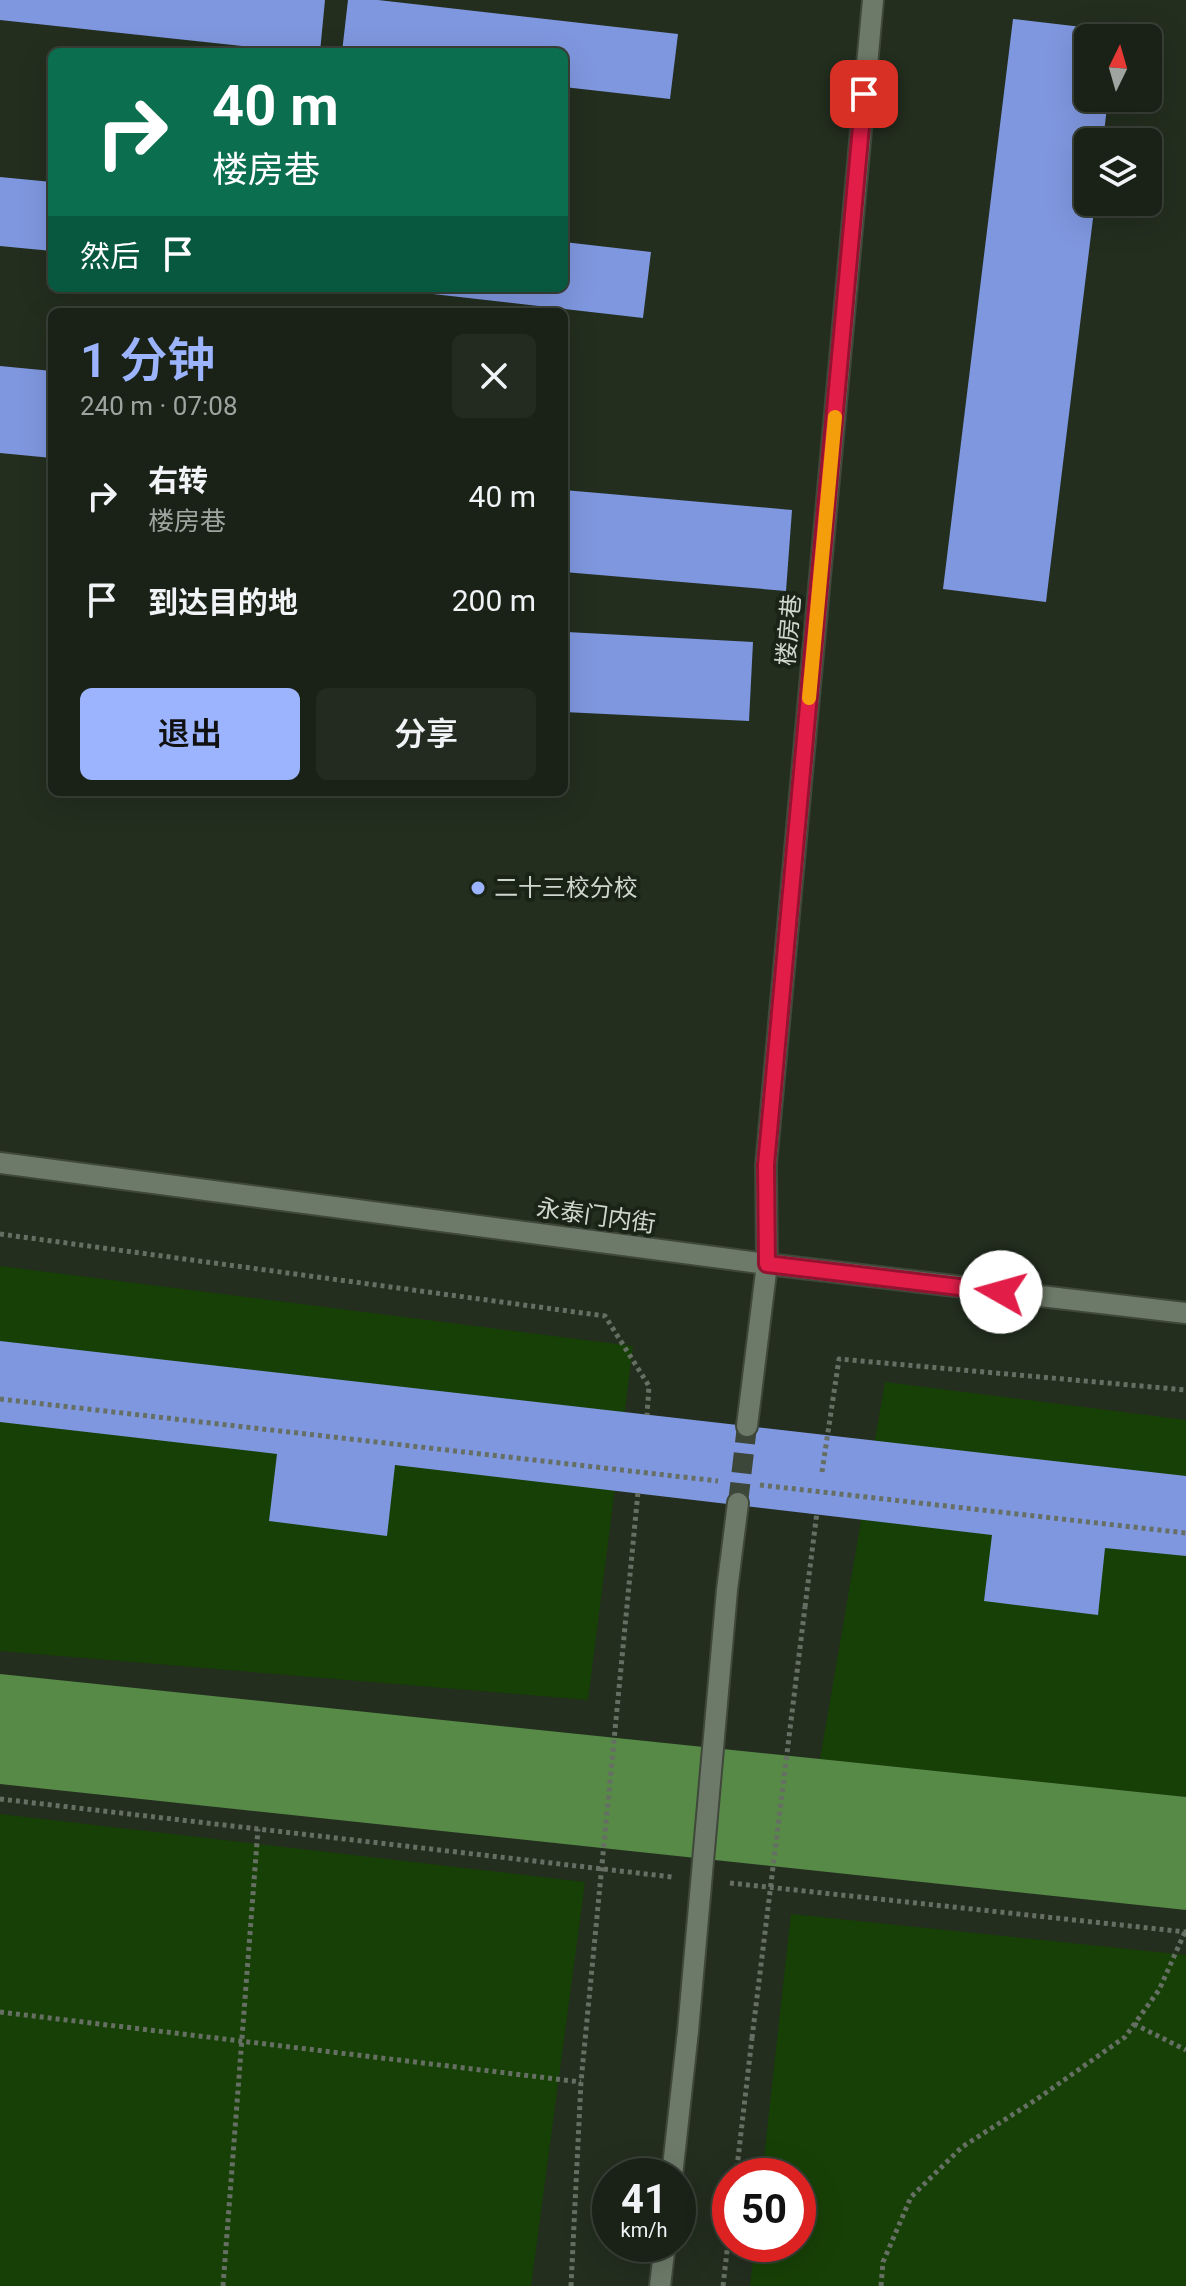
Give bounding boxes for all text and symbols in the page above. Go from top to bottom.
north arrow [1074,24,1162,112]
map controls [1074,24,1162,216]
pin [830,60,898,128]
icon: arrive [842,72,886,116]
text: 40 m [212,73,339,139]
icon: right [80,80,184,184]
button: layers [1074,128,1162,216]
text: 楼房巷 [212,149,320,191]
icon: arrive [156,232,200,276]
text: 然后 [80,239,140,274]
text: 1 分钟 [80,332,215,389]
button: close [452,334,536,418]
text: 240 m · 07:08 [80,391,238,421]
text: 右转 [148,463,208,498]
icon: right [80,474,124,518]
text: 40 m [469,479,536,514]
text: 楼房巷 [148,506,226,536]
icon: arrive [80,578,124,622]
text: 200 m [452,583,536,618]
text: 到达目的地 [148,585,298,620]
street label: 楼房巷 [772,593,806,667]
button: 退出 [80,688,300,780]
button: 分享 [316,688,536,780]
place label: 二十三校分校 [494,874,638,902]
marker: 二十三校分校 [469,879,487,897]
street label: 永泰门内街 [535,1194,657,1238]
position arrow [959,1250,1043,1334]
speed limit sign: 50 [712,2158,816,2262]
text: 41 [621,2176,667,2223]
text: km/h [621,2218,667,2242]

